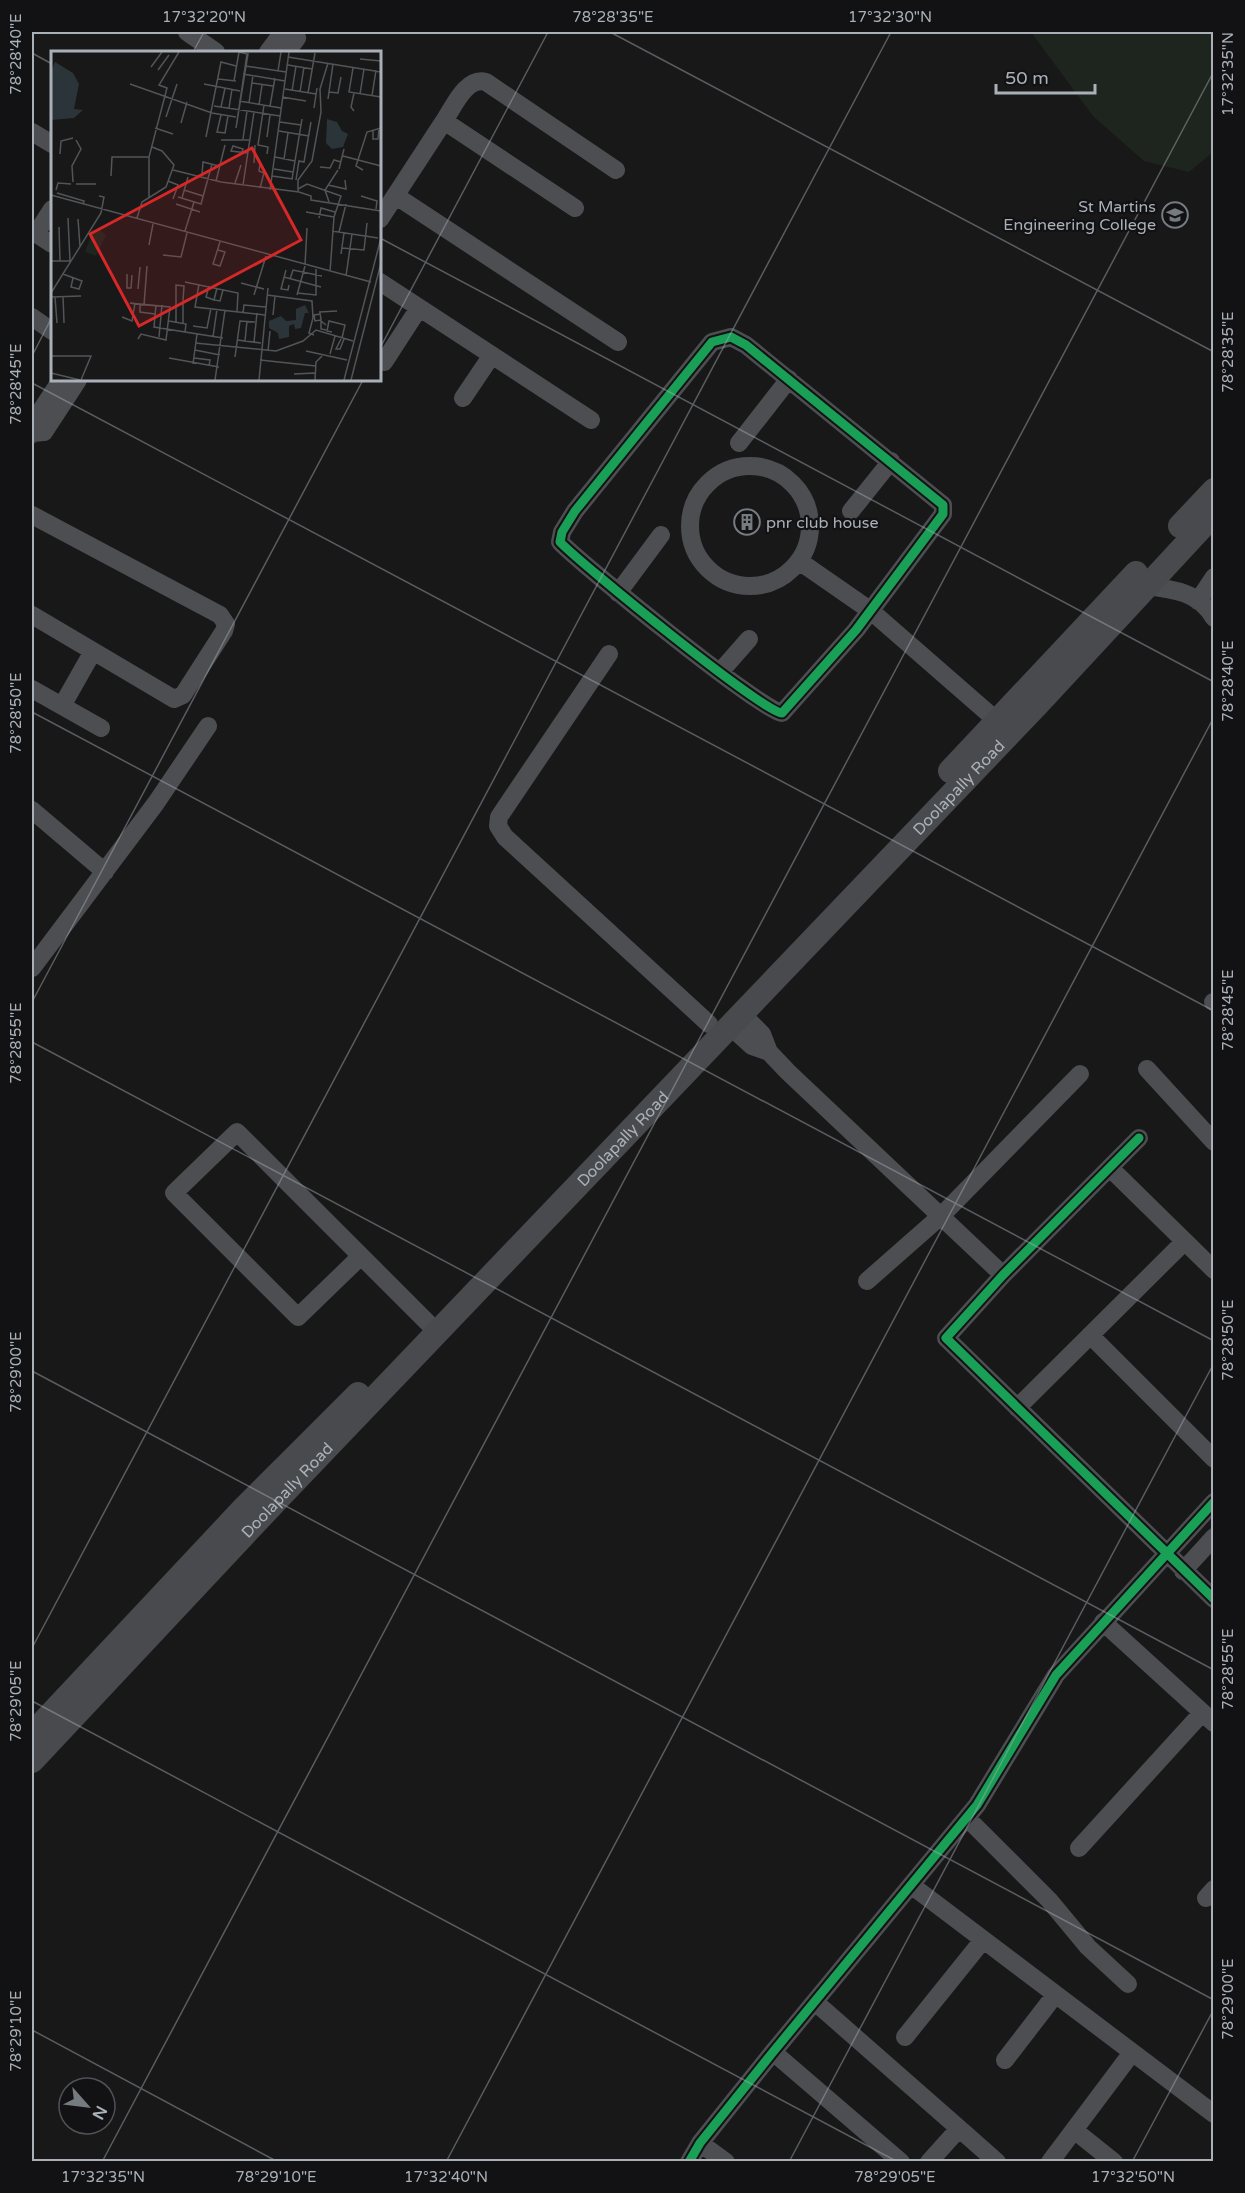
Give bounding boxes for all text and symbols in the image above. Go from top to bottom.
text: 17°32'20"N [162,8,246,26]
text: 78°28'35"E [572,8,654,26]
text: 17°32'30"N [848,8,932,26]
text: 78°28'40"E [7,13,25,95]
text: 17°32'35"N [1219,32,1237,116]
inset map [51,51,381,381]
scale bar [996,57,1095,95]
text: 50 m [1005,67,1049,89]
place label: St Martins Engineering College [1003,197,1156,235]
school or university icon: St Martins Engineering College [1160,200,1190,230]
text: 78°28'35"E [1219,311,1237,393]
text: 78°28'45"E [7,343,25,425]
building icon: pnr club house [732,507,762,537]
place label: pnr club house [766,513,879,533]
text: 78°28'40"E [1219,640,1237,722]
text: 78°28'50"E [7,672,25,754]
street label: Doolapally Road [909,736,1009,840]
text: 78°28'45"E [1219,969,1237,1051]
text: 78°28'55"E [7,1002,25,1084]
street label: Doolapally Road [573,1087,673,1191]
text: 78°28'50"E [1219,1299,1237,1381]
text: 78°29'00"E [7,1331,25,1413]
street label: Doolapally Road [237,1439,338,1543]
text: 78°28'55"E [1219,1628,1237,1710]
text: 78°29'05"E [7,1660,25,1742]
text: 78°29'00"E [1219,1958,1237,2040]
text: 78°29'10"E [7,1990,25,2072]
north arrow [57,2076,117,2136]
text: N [88,2102,111,2123]
text: 17°32'35"N [61,2168,145,2186]
text: 78°29'10"E [235,2168,317,2186]
text: 17°32'40"N [404,2168,488,2186]
text: 78°29'05"E [854,2168,936,2186]
text: 17°32'50"N [1091,2168,1175,2186]

